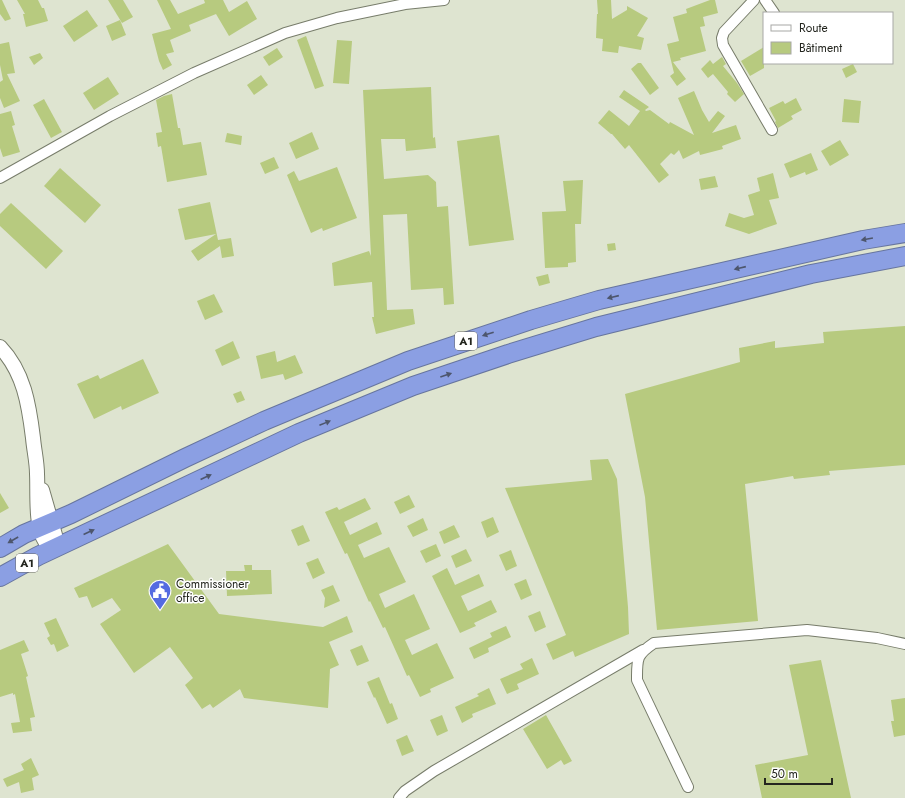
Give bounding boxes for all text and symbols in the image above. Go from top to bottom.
legend [763,12,893,64]
text: Route [799,19,828,37]
text: Bâtiment [799,39,842,57]
one-way arrow [860,237,873,243]
one-way arrow [734,265,746,271]
one-way arrow [607,294,619,300]
one-way arrow [482,331,494,337]
road number: A1 [455,332,477,350]
one-way arrow [440,372,452,378]
one-way arrow [319,419,331,425]
one-way arrow [201,474,212,480]
one-way arrow [83,529,95,535]
one-way arrow [7,537,19,544]
road number: A1 [16,554,38,572]
place label: Commissioner office [176,575,249,607]
public building icon: Commissioner office [147,578,173,611]
scale bar [765,760,832,786]
text: 50 m [771,765,798,783]

